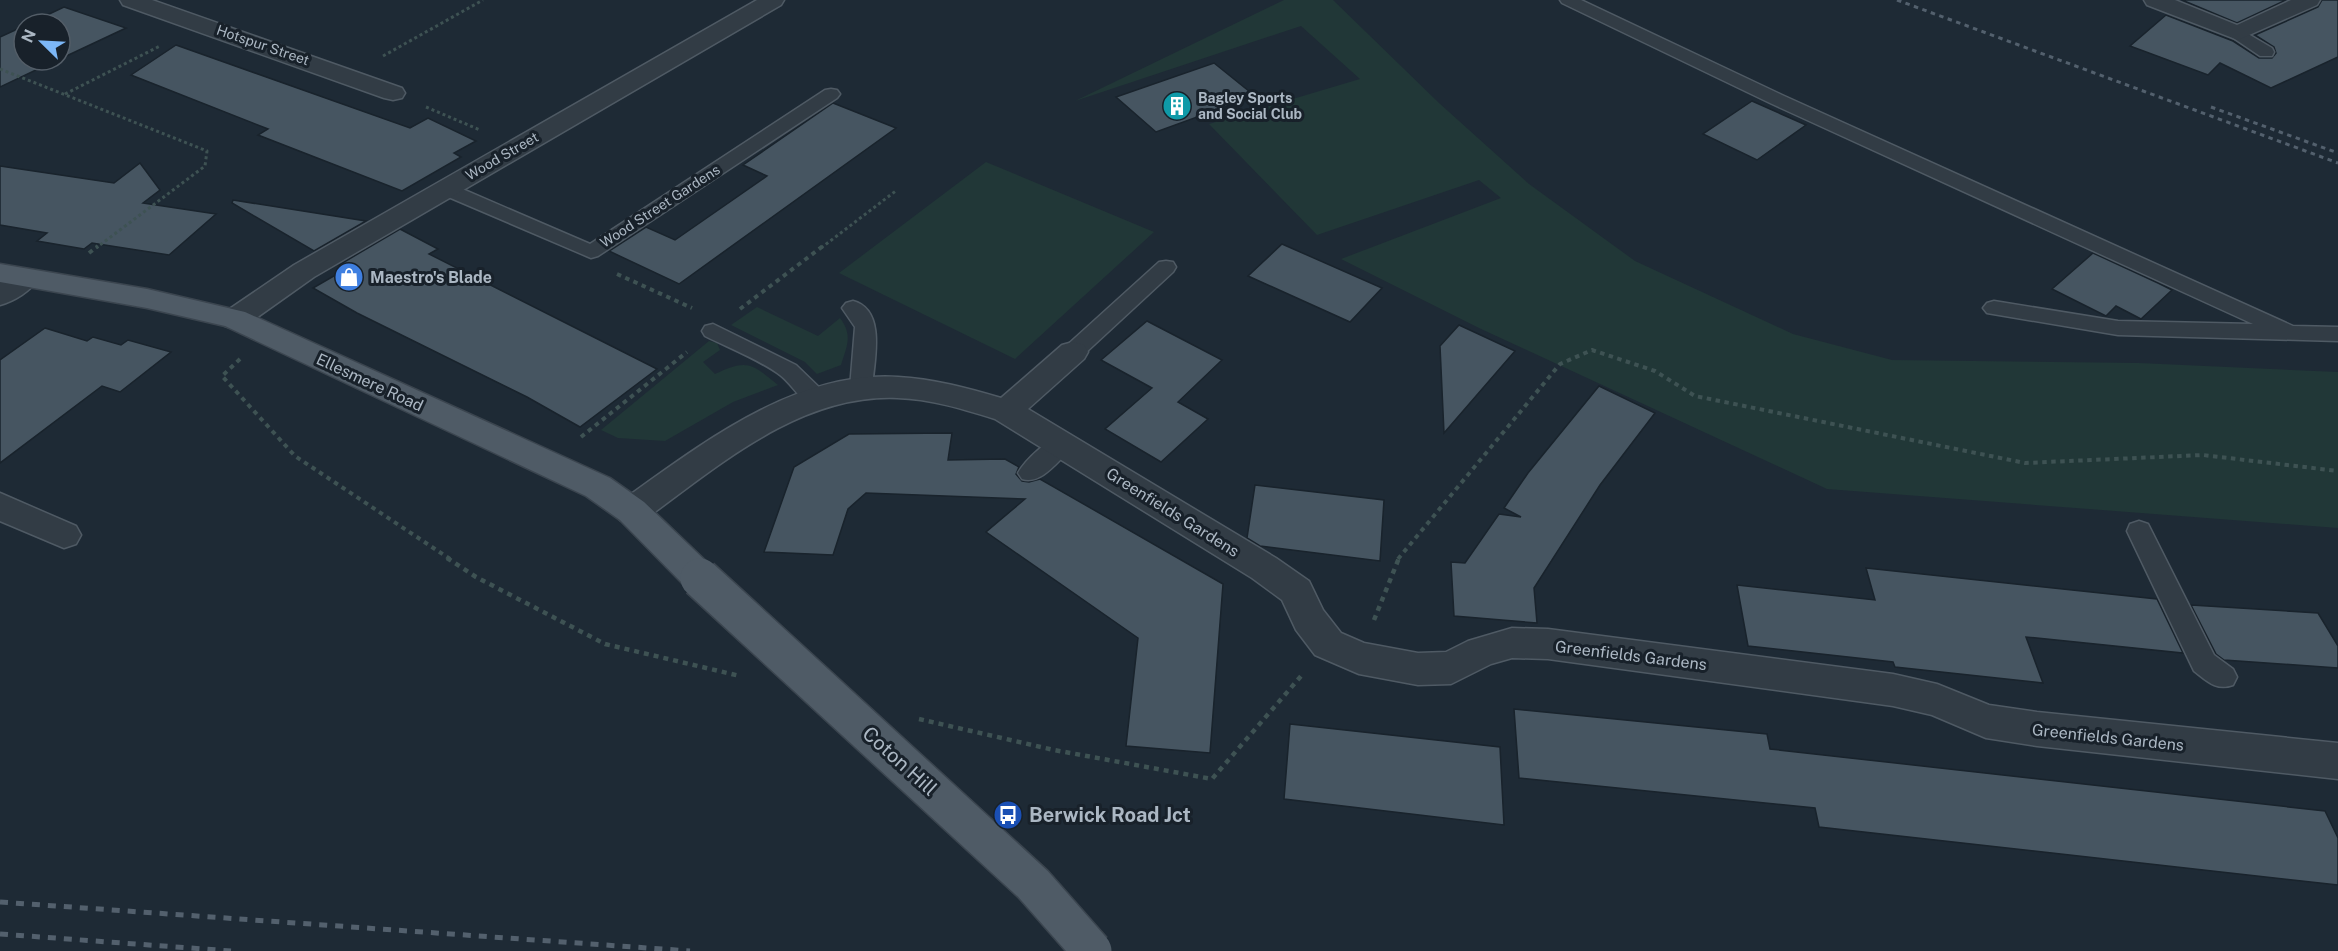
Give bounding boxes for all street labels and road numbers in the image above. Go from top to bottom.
street label: Hotspur Street [215,22,311,68]
street label: Wood Street [463,129,541,183]
street label: Wood Street Gardens [597,161,723,251]
street label: Ellesmere Road [313,349,426,416]
street label: Greenfields Gardens [1103,464,1243,561]
street label: Greenfields Gardens [1554,637,1708,674]
street label: Greenfields Gardens [2031,720,2185,755]
street label: Coton Hill [858,721,942,801]

